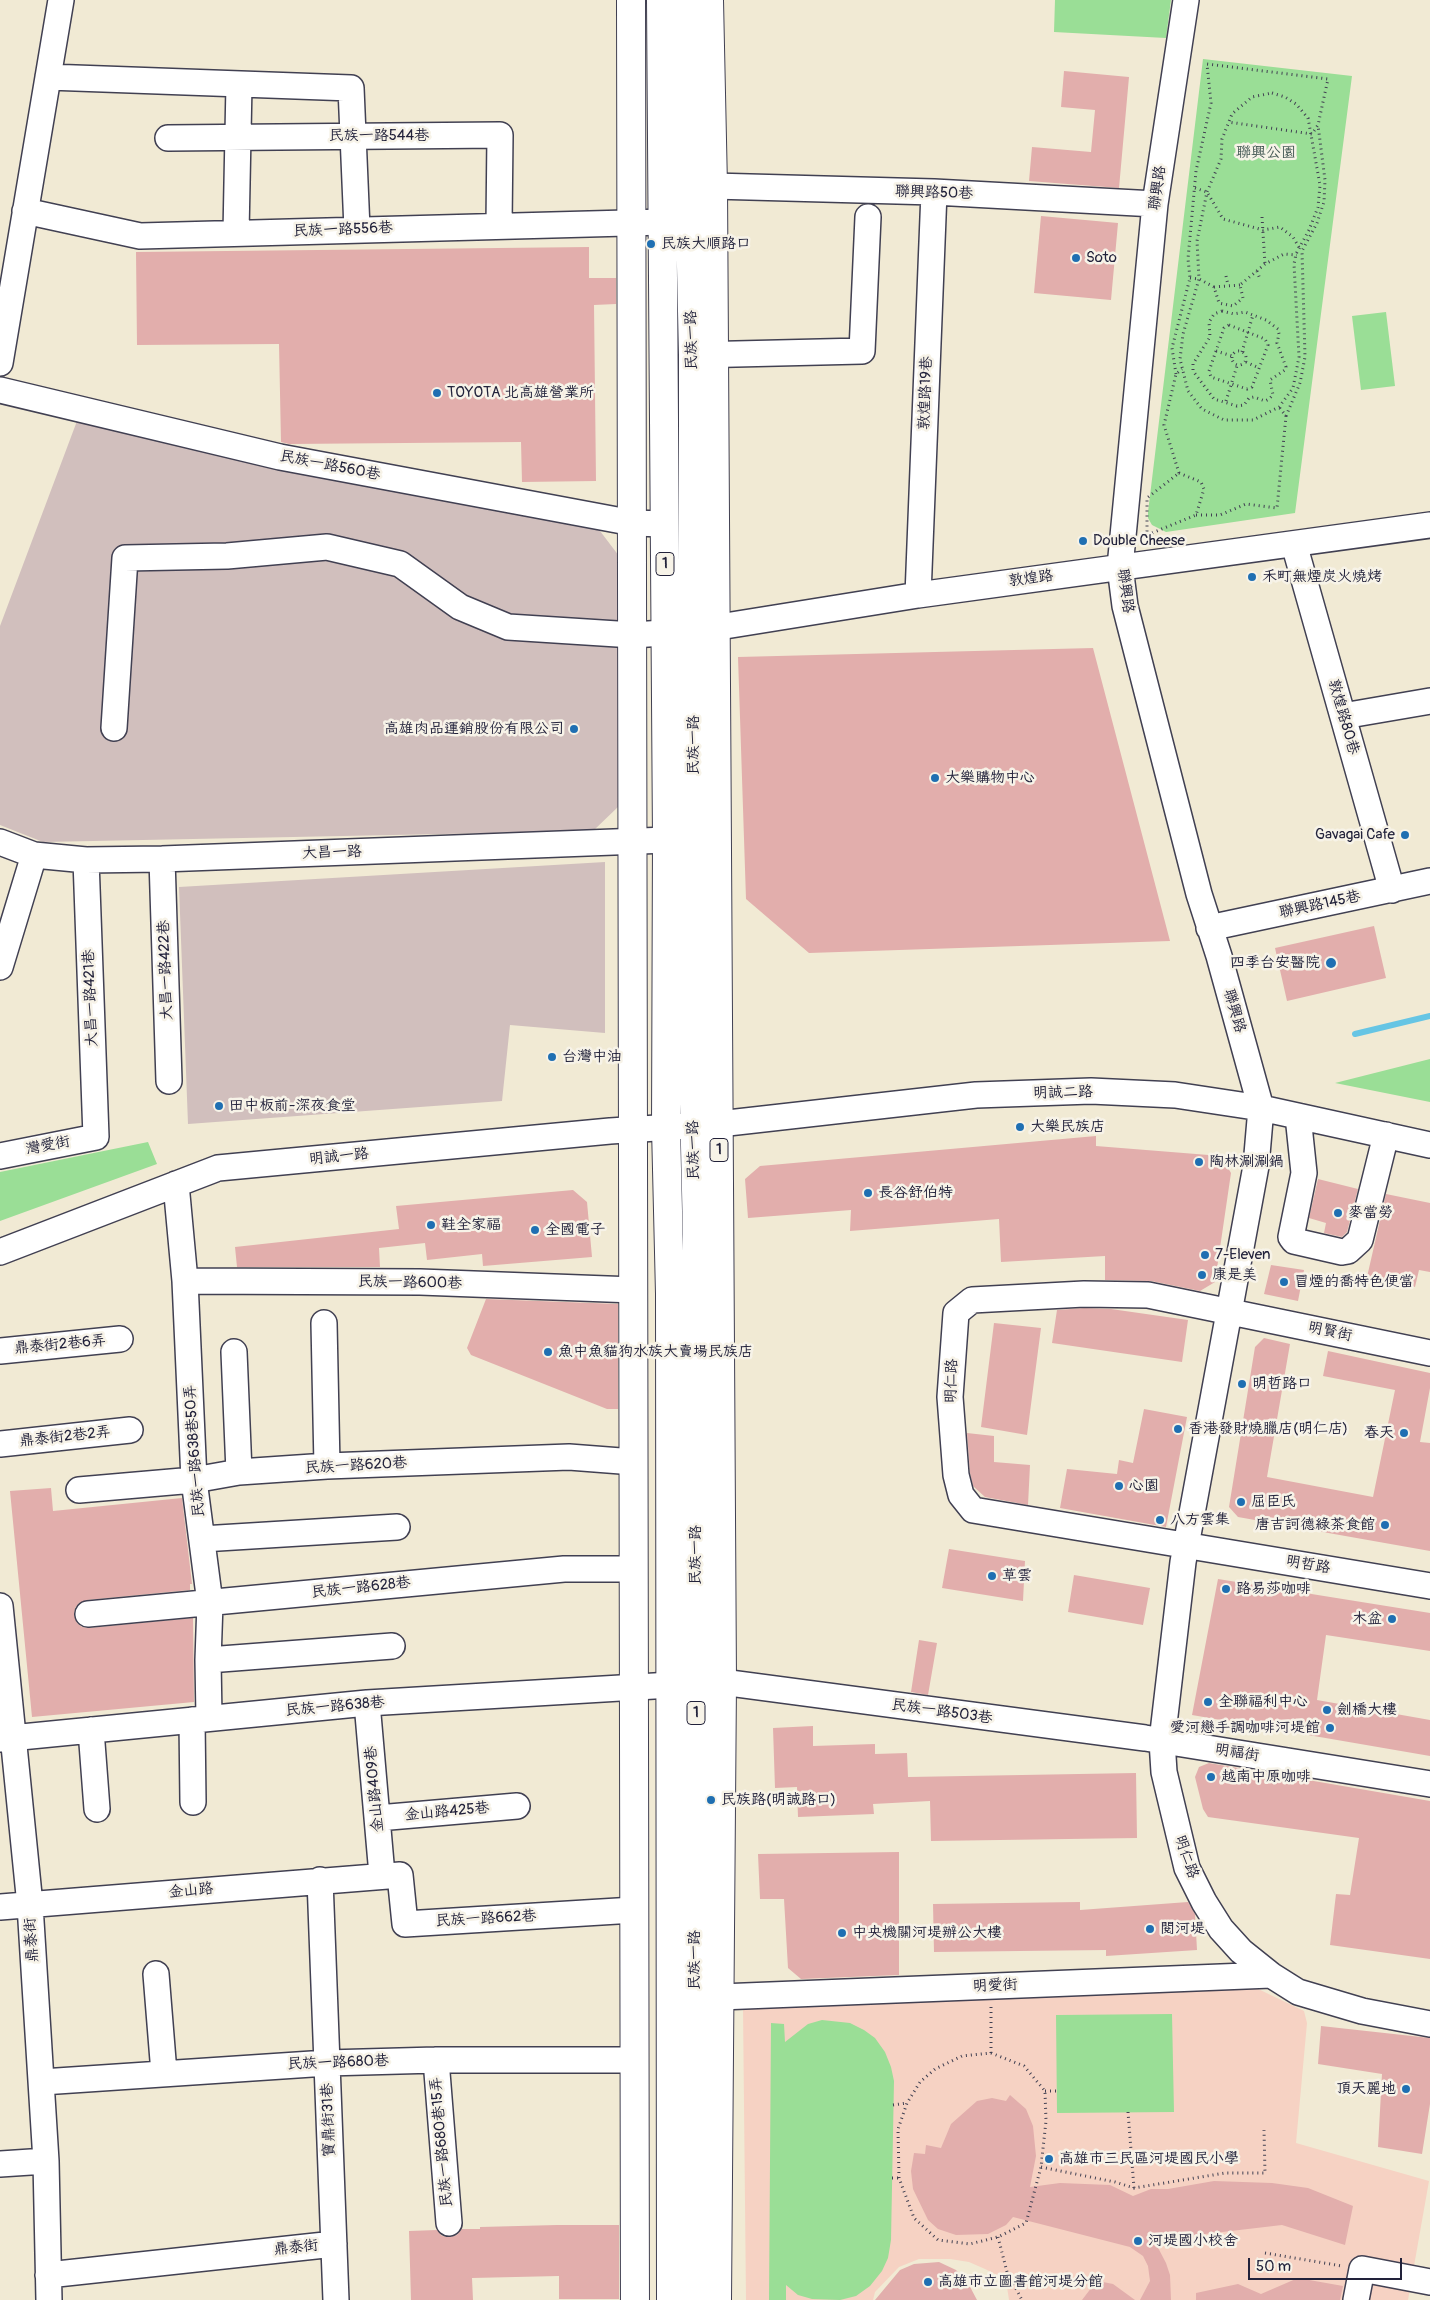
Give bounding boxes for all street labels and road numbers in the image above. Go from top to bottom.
street label: 民族一路544巷 [329,127,429,145]
street label: 聯興路 [1146,164,1170,212]
street label: 聯興路50巷 [895,183,973,203]
street label: 民族一路556巷 [293,219,393,241]
street label: 民族一路 [682,310,702,370]
street label: 敦煌路19巷 [916,356,936,430]
street label: 民族一路560巷 [278,447,382,485]
road number: 1 [656,552,674,576]
street label: 敦煌路 [1007,567,1055,591]
street label: 聯興路 [1113,567,1137,615]
street label: 敦煌路80巷 [1324,677,1362,757]
street label: 民族一路 [685,715,703,775]
street label: 大昌一路 [302,843,362,863]
street label: 聯興路145巷 [1278,888,1362,922]
street label: 大昌一路422巷 [155,919,177,1021]
street label: 大昌一路421巷 [80,949,102,1047]
street label: 聯興路 [1219,987,1249,1035]
street label: 明誠二路 [1033,1083,1093,1103]
street label: 民族一路 [684,1120,704,1180]
street label: 灣愛街 [24,1133,72,1159]
road number: 1 [710,1138,728,1162]
street label: 明誠一路 [308,1145,370,1169]
street label: 民族一路600巷 [358,1273,462,1293]
street label: 明賢街 [1306,1319,1354,1345]
street label: 鼎泰街2巷6弄 [13,1332,107,1358]
street label: 明仁路 [942,1358,962,1404]
street label: 民族一路638巷50弄 [181,1384,209,1518]
street label: 鼎泰街2巷2弄 [18,1423,112,1451]
street label: 民族一路620巷 [304,1454,408,1478]
street label: 民族一路 [687,1525,705,1585]
street label: 明哲路 [1284,1552,1332,1578]
street label: 民族一路628巷 [310,1574,412,1602]
street label: 民族一路638巷 [285,1694,385,1720]
street label: 民族一路503巷 [890,1696,994,1728]
road number: 1 [687,1702,705,1725]
street label: 明福街 [1213,1741,1261,1765]
street label: 金山路409巷 [362,1745,388,1833]
street label: 金山路425巷 [404,1799,490,1825]
street label: 明仁路 [1170,1833,1202,1881]
street label: 金山路 [168,1880,214,1902]
street label: 民族一路662巷 [435,1907,537,1931]
street label: 鼎泰街 [21,1917,43,1963]
street label: 民族一路 [686,1930,704,1990]
street label: 明愛街 [972,1976,1018,1996]
street label: 民族一路680巷 [287,2052,389,2074]
street label: 民族一路680巷15弄 [427,2076,457,2208]
street label: 寶鼎街31巷 [319,2083,339,2157]
street label: 鼎泰街 [273,2237,319,2259]

